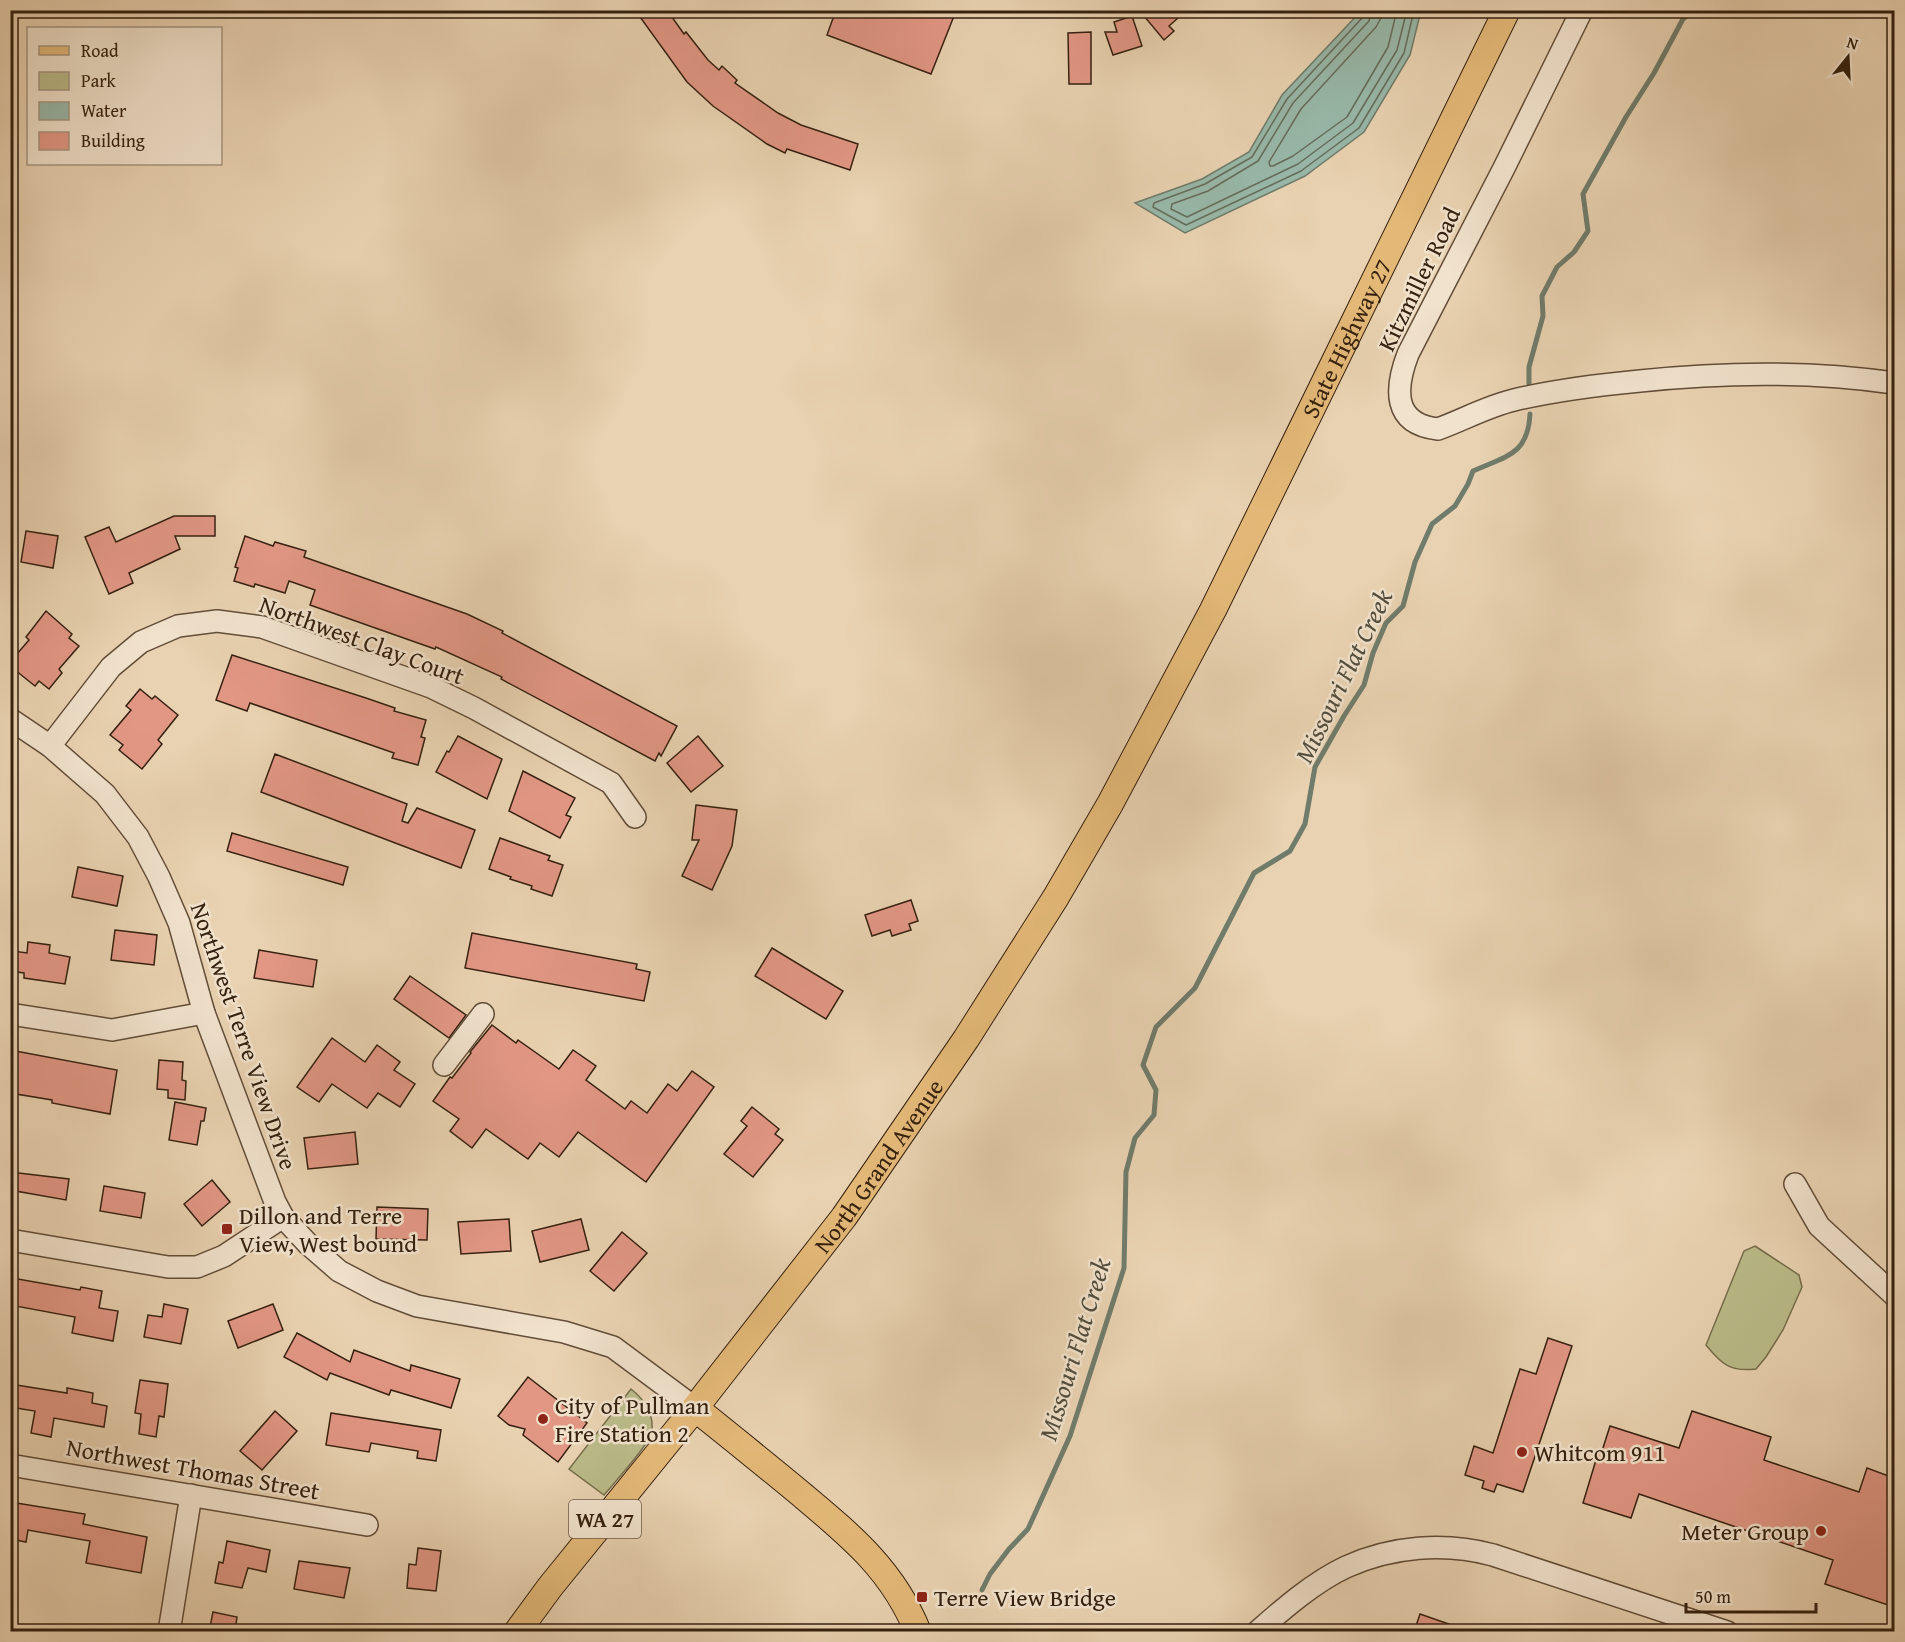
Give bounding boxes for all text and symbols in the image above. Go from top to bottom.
legend [27,27,222,165]
north arrow [1818,27,1878,87]
text: N [1844,30,1862,56]
text: Road [81,37,119,64]
text: Park [81,67,117,94]
text: Water [81,97,127,124]
text: Building [81,127,145,154]
street label: Kitzmiller Road [1369,201,1469,357]
street label: State Highway 27 [1292,253,1400,424]
water label: Missouri Flat Creek [1284,582,1402,770]
street label: Northwest Clay Court [255,587,470,694]
street label: Northwest Terre View Drive [182,898,306,1174]
street label: North Grand Avenue [805,1071,951,1260]
place label: Dillon and Terre View, West bound [239,1198,417,1261]
marker: Dillon and Terre View, West bound [220,1222,234,1236]
water label: Missouri Flat Creek [1028,1253,1120,1445]
place label: City of Pullman Fire Station 2 [555,1388,710,1451]
marker: City of Pullman Fire Station 2 [536,1412,550,1426]
street label: Northwest Thomas Street [64,1429,323,1509]
place label: Whitcom 911 [1534,1435,1666,1470]
marker: Whitcom 911 [1515,1445,1529,1459]
road number: WA 27 [569,1500,641,1538]
place label: Meter Group [1681,1514,1809,1549]
marker: Meter Group [1814,1524,1828,1538]
scale bar [1686,1576,1816,1614]
place label: Terre View Bridge [934,1580,1116,1615]
text: 50 m [1695,1583,1731,1610]
marker: Terre View Bridge [915,1590,929,1604]

